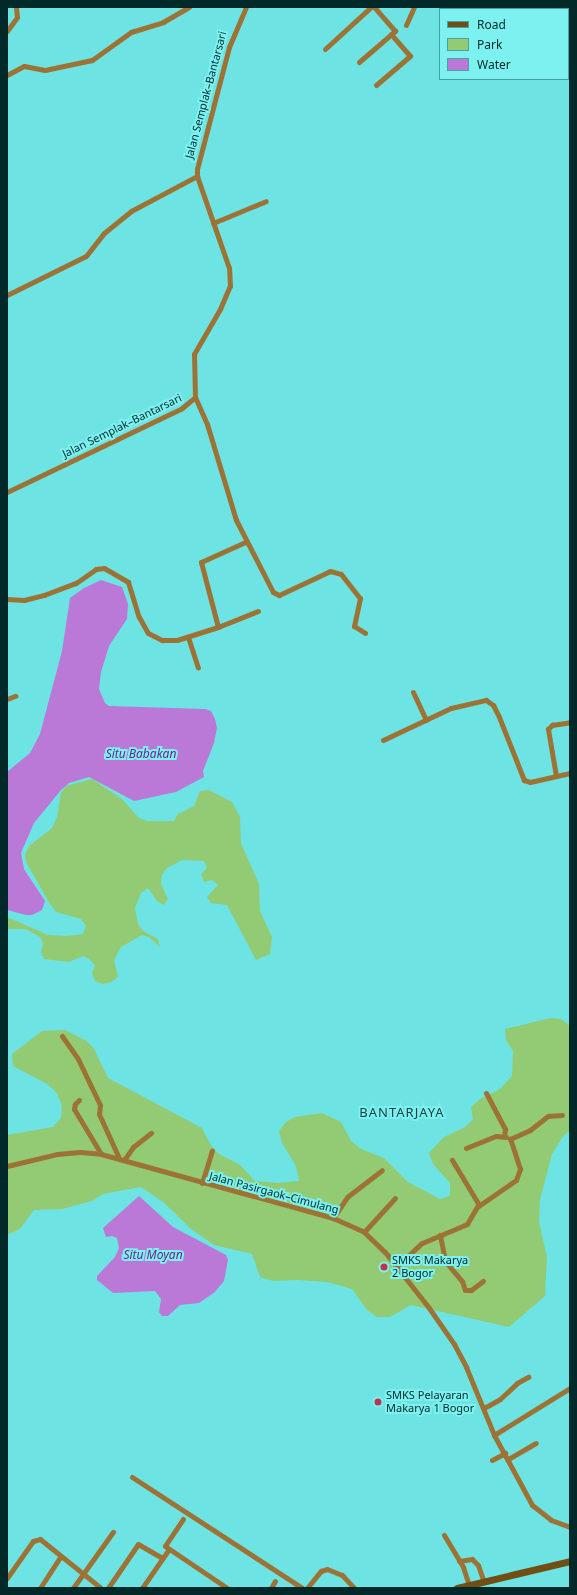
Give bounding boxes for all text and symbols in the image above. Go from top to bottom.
legend [439,8,569,80]
text: Road [477,16,506,33]
street label: Jalan Semplak–Bantarsari [183,30,229,160]
text: Park [477,36,502,53]
text: Water [477,56,511,73]
street label: Jalan Semplak–Bantarsari [60,391,184,461]
water label: Situ Babakan [106,747,176,761]
district label: BANTARJAYA [359,1104,445,1120]
street label: Jalan Pasirgaok–Cimulang [208,1169,340,1217]
water label: Situ Moyan [123,1248,183,1262]
place label: SMKS Makarya 2 Bogor [392,1254,468,1280]
marker: SMKS Makarya 2 Bogor [379,1262,389,1272]
place label: SMKS Pelayaran Makarya 1 Bogor [386,1389,474,1415]
marker: SMKS Pelayaran Makarya 1 Bogor [373,1397,383,1407]

